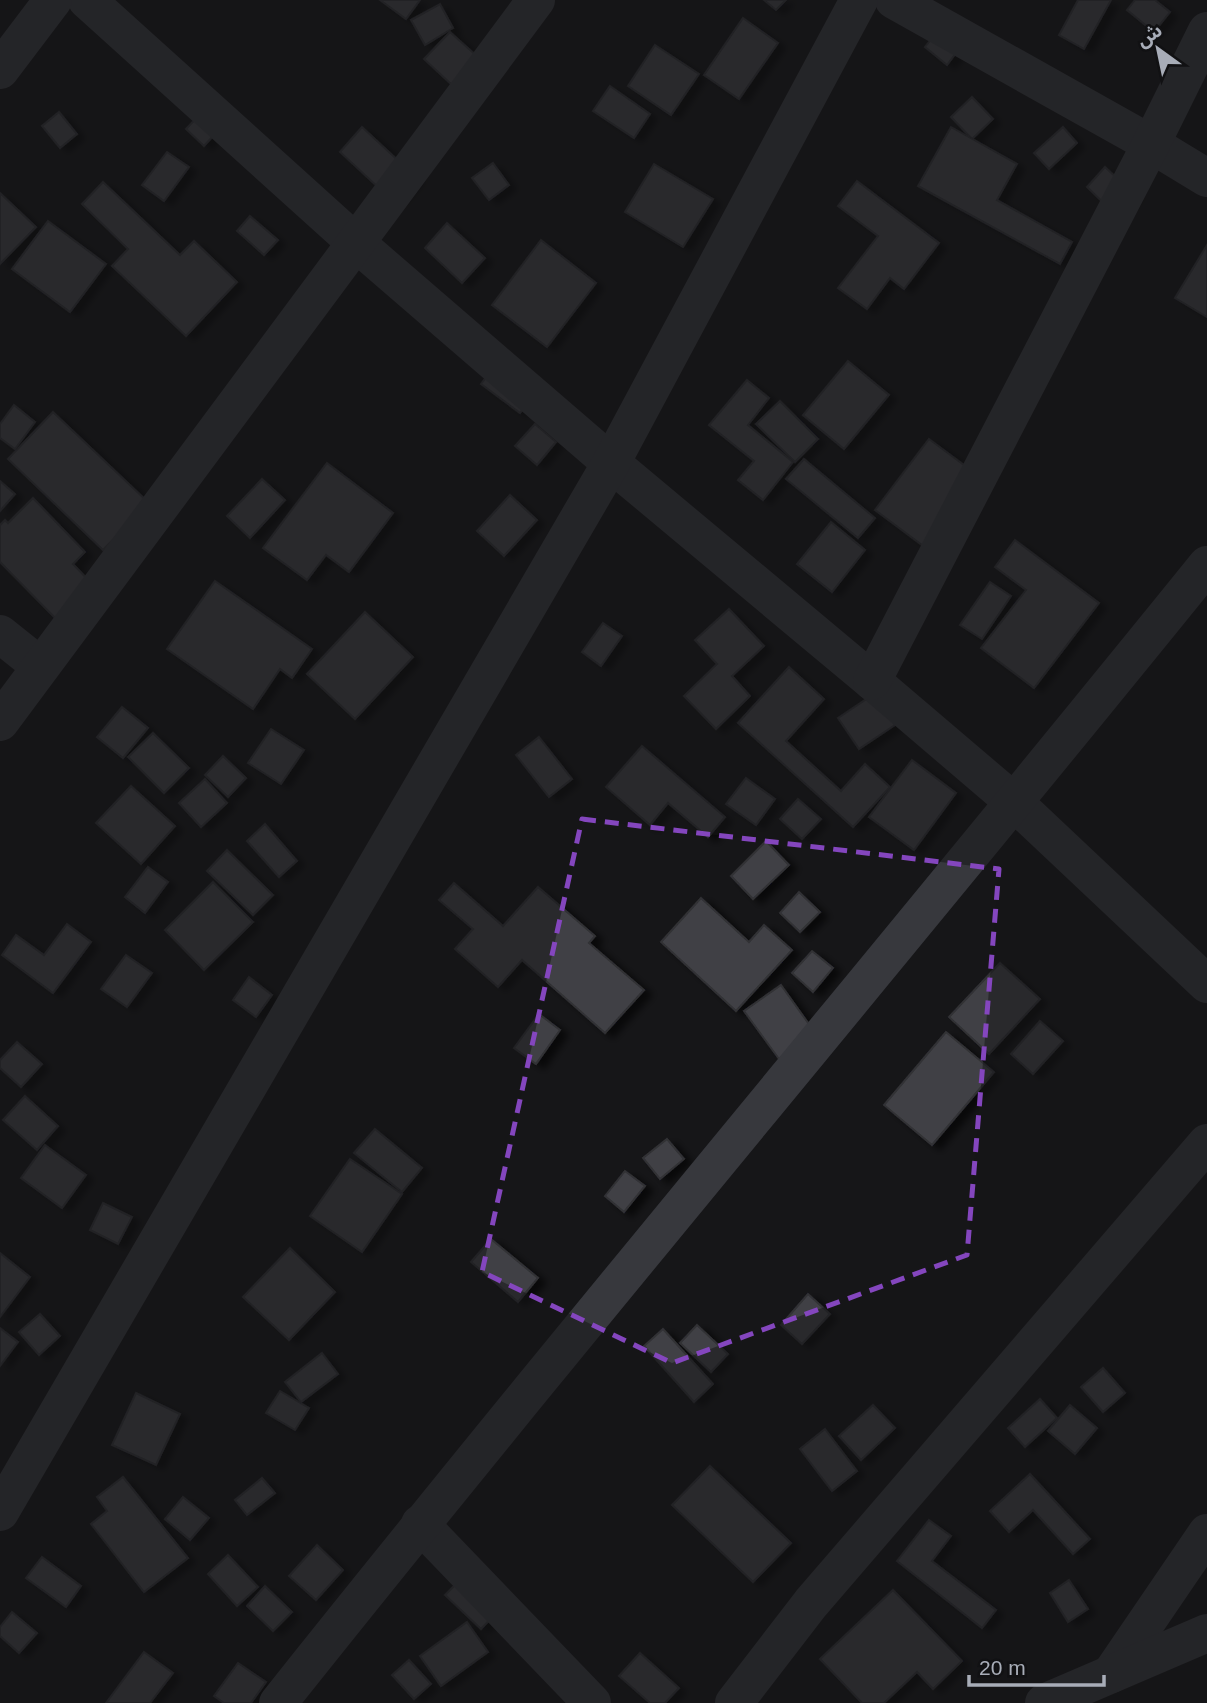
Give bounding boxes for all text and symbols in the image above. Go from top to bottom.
north arrow [1123,14,1193,84]
text: ش [1132,19,1166,51]
scale bar [969,1644,1104,1688]
text: 20 m [979,1656,1026,1679]

